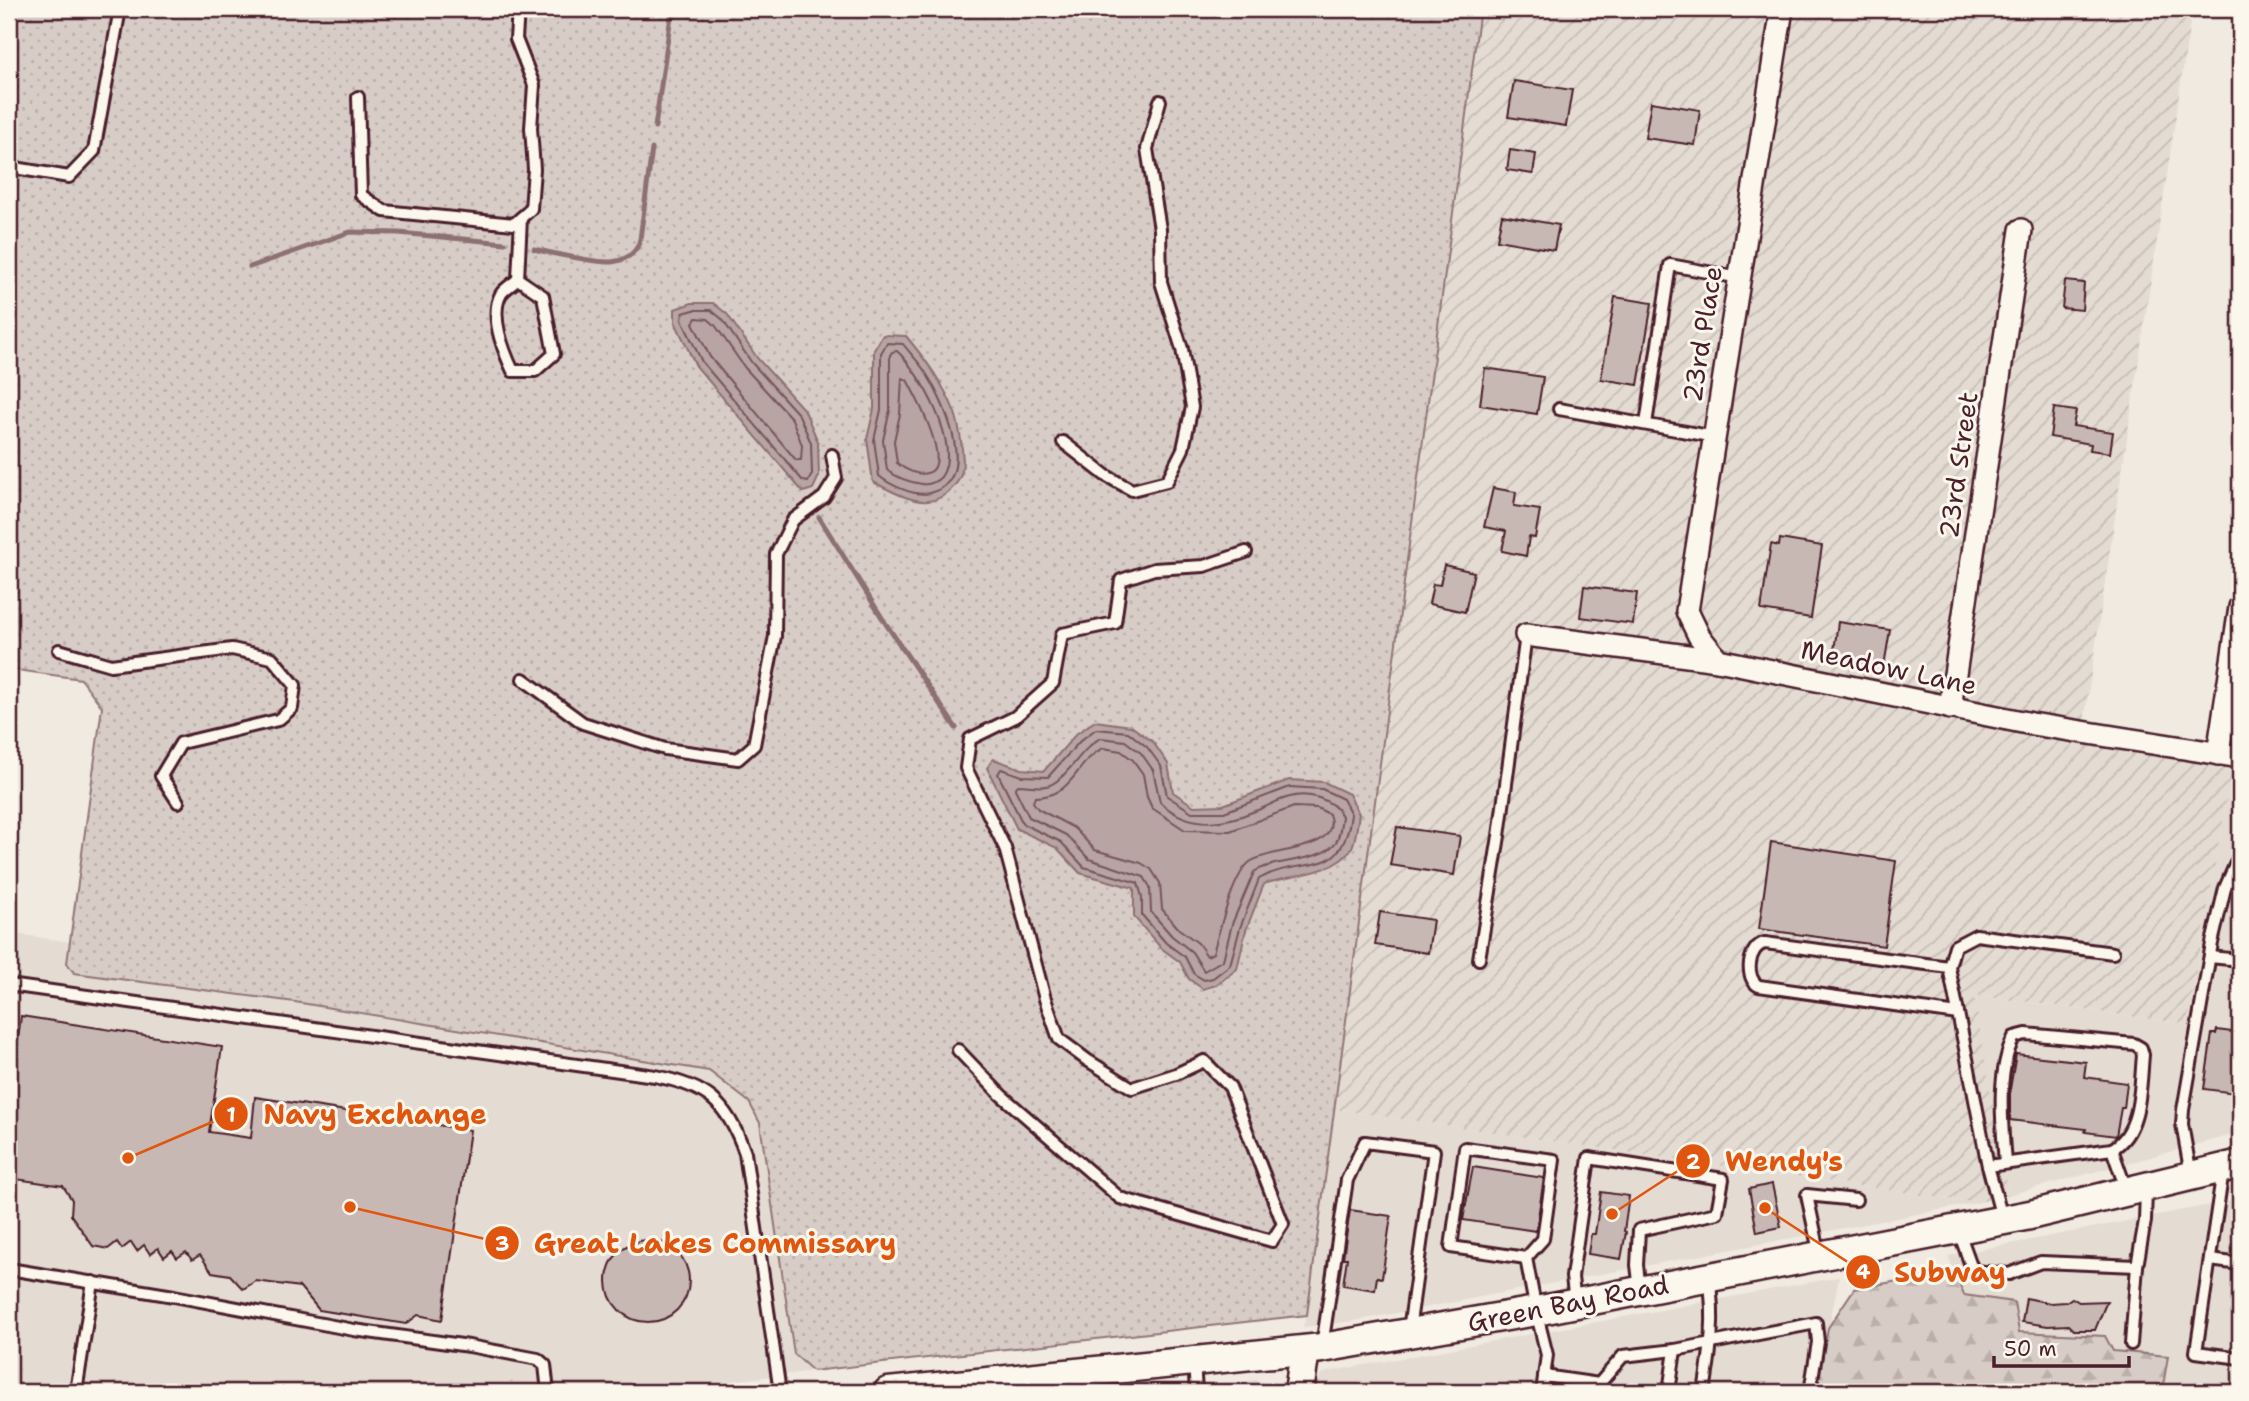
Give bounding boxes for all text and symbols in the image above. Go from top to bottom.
street label: 23rd Place [1674,264,1730,404]
street label: 23rd Street [1930,390,1986,540]
street label: Meadow Lane [1798,631,1980,703]
callout: Navy Exchange [214,1090,500,1139]
text: Navy Exchange [263,1095,487,1133]
text: 1 [226,1101,236,1129]
callout: Wendy's [1676,1137,1857,1186]
text: Wendy's [1725,1142,1843,1180]
text: 2 [1686,1148,1701,1176]
callout: Great Lakes Commissary [485,1219,910,1268]
text: Great Lakes Commissary [534,1224,896,1262]
text: 3 [495,1230,509,1258]
callout: Subway [1845,1247,2020,1296]
text: Subway [1894,1253,2006,1291]
text: 4 [1856,1258,1871,1286]
street label: Green Bay Road [1464,1266,1672,1340]
scale bar [1994,1324,2128,1368]
text: 50 m [2004,1335,2057,1363]

